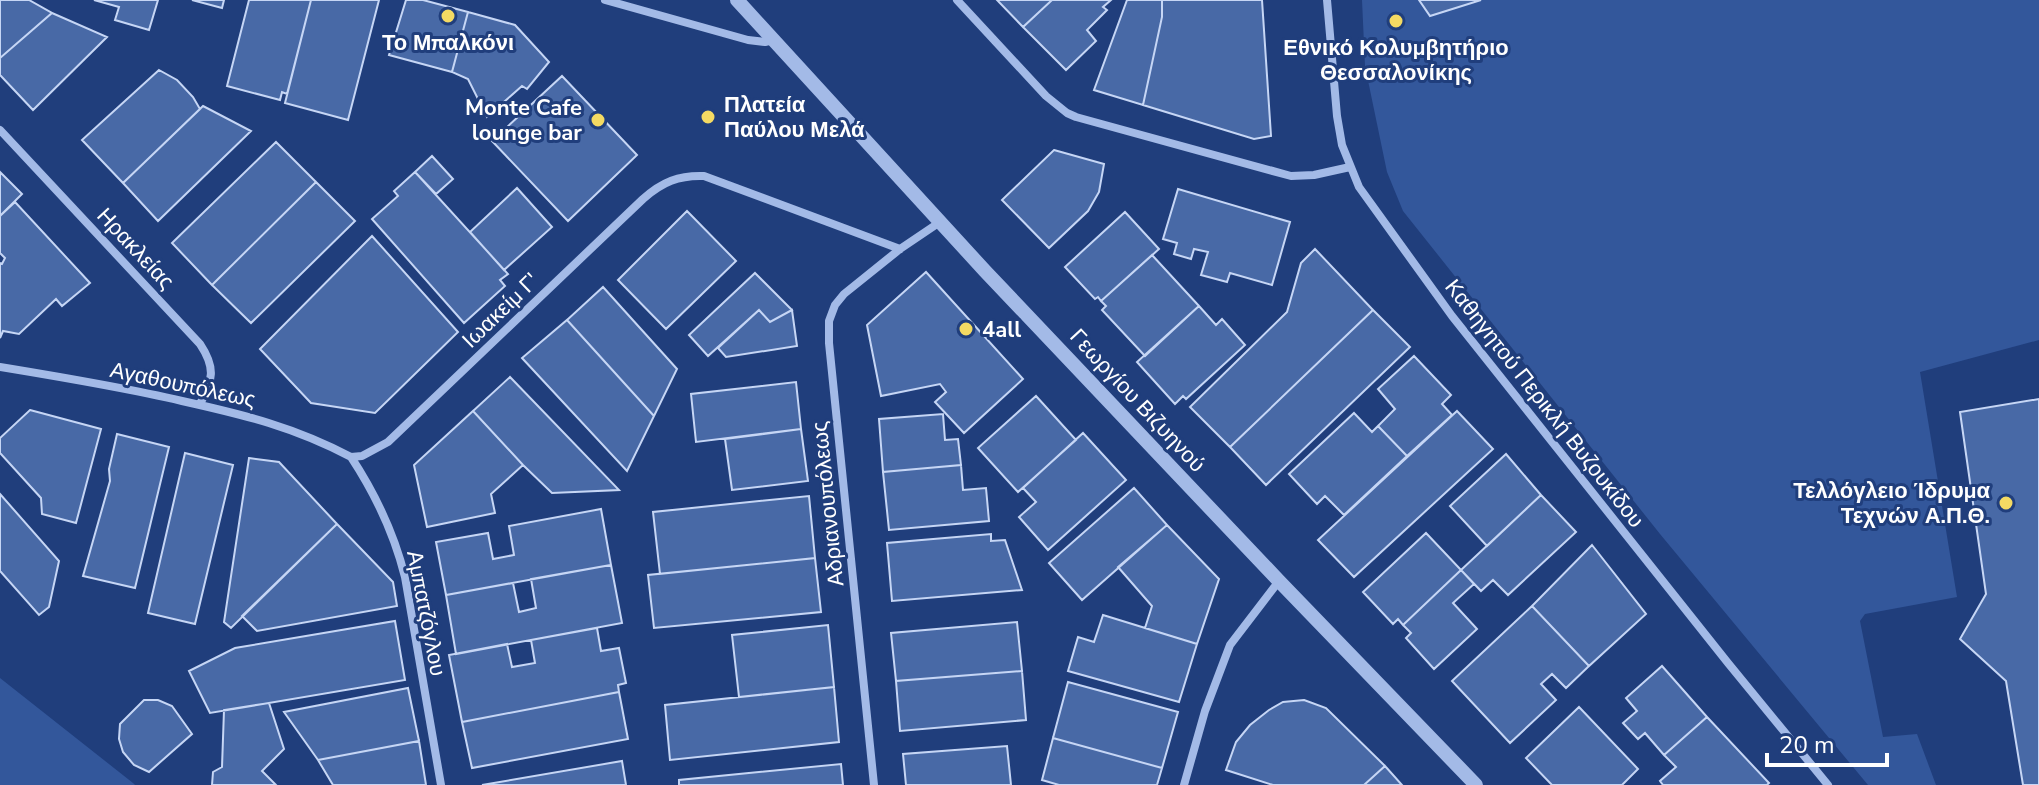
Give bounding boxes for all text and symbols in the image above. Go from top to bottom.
marker: Το Μπαλκόνι [439,7,457,25]
marker: Εθνικό Κολυμβητήριο Θεσσαλονίκης [1387,12,1405,30]
place label: Το Μπαλκόνι [382,28,514,58]
place label: Εθνικό Κολυμβητήριο Θεσσαλονίκης [1283,33,1509,88]
place label: Πλατεία Παύλου Μελά [724,90,865,145]
place label: Monte Cafe lounge bar [465,93,582,148]
marker: Πλατεία Παύλου Μελά [699,108,717,126]
marker: Monte Cafe lounge bar [589,111,607,129]
street label: Ηρακλείας [90,201,181,296]
street label: Ιωακείμ Γ' [455,266,546,355]
street label: Καθηγητού Περικλή Βυζουκίδου [1438,273,1651,534]
place label: 4all [982,315,1021,345]
marker: 4all [957,320,975,338]
street label: Γεωργίου Βιζυηνού [1063,322,1212,479]
street label: Αγαθουπόλεως [107,355,258,415]
street label: Αδριανουπόλεως [804,420,852,588]
place label: Τελλόγλειο Ίδρυμα Τεχνών Α.Π.Θ. [1793,476,1990,531]
marker: Τελλόγλειο Ίδρυμα Τεχνών Α.Π.Θ. [1997,494,2015,512]
street label: Αμπατζόγλου [399,548,453,679]
scale bar [1767,717,1887,767]
text: 20 m [1779,729,1835,761]

